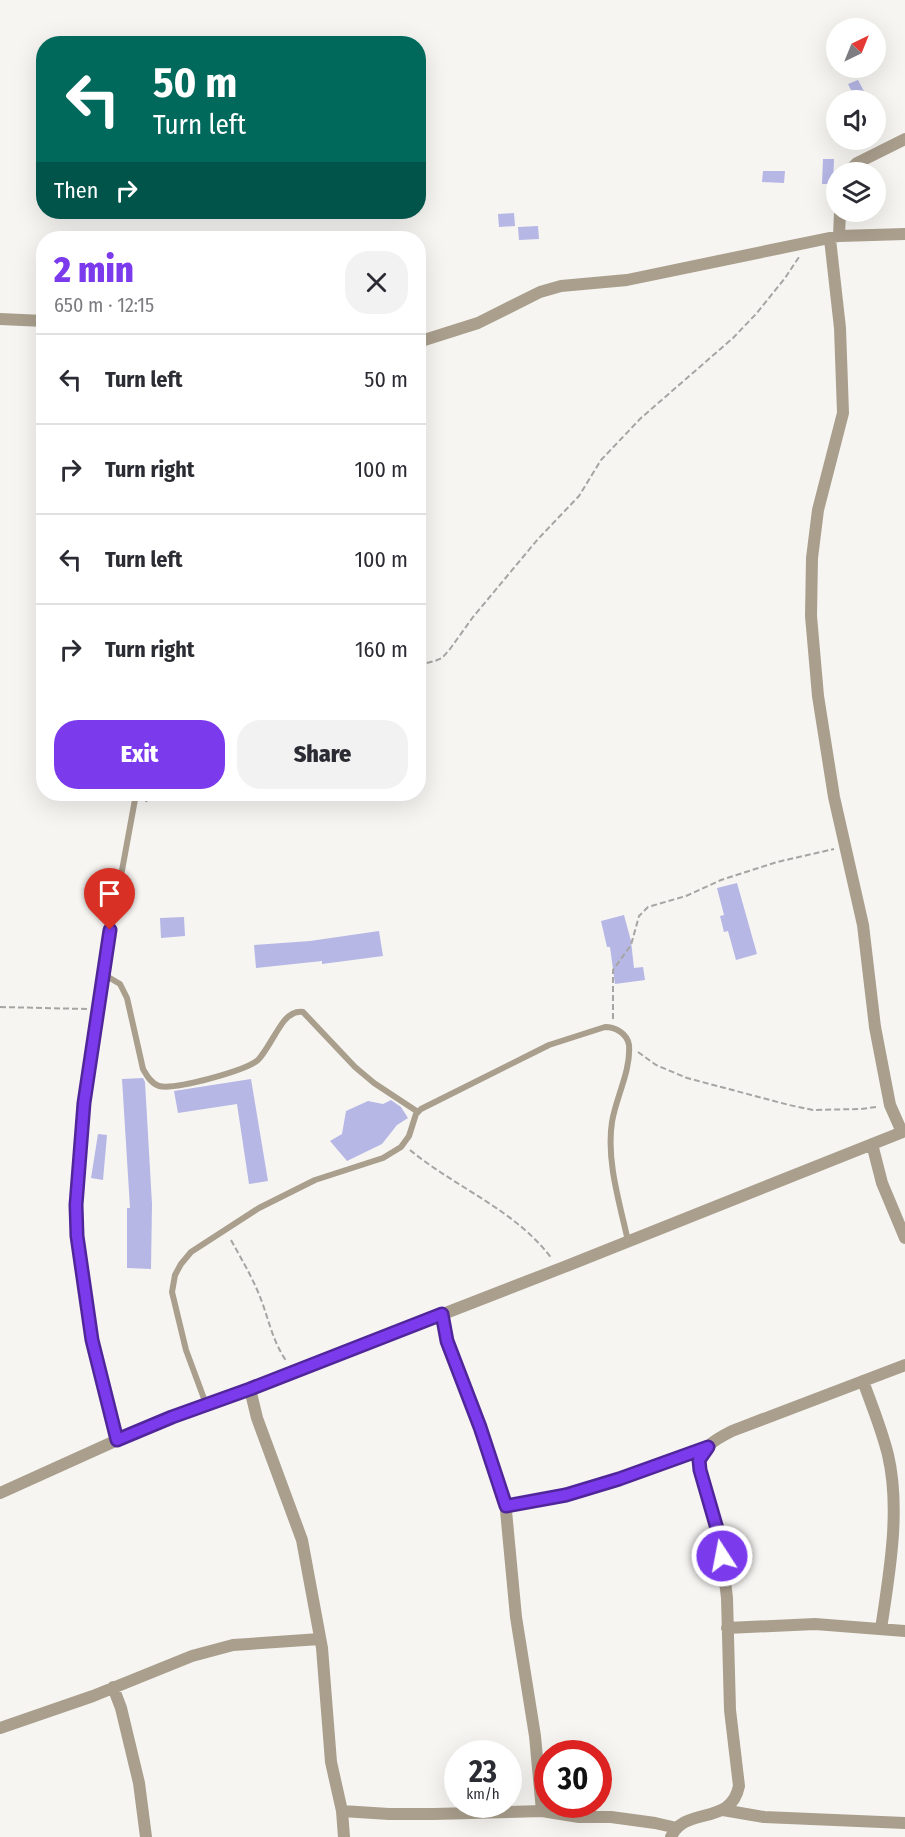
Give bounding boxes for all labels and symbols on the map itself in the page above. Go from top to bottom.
north arrow [826,18,886,78]
pin [84,868,135,930]
position arrow [690,1524,754,1588]
speed limit sign: 30 [534,1740,612,1818]

